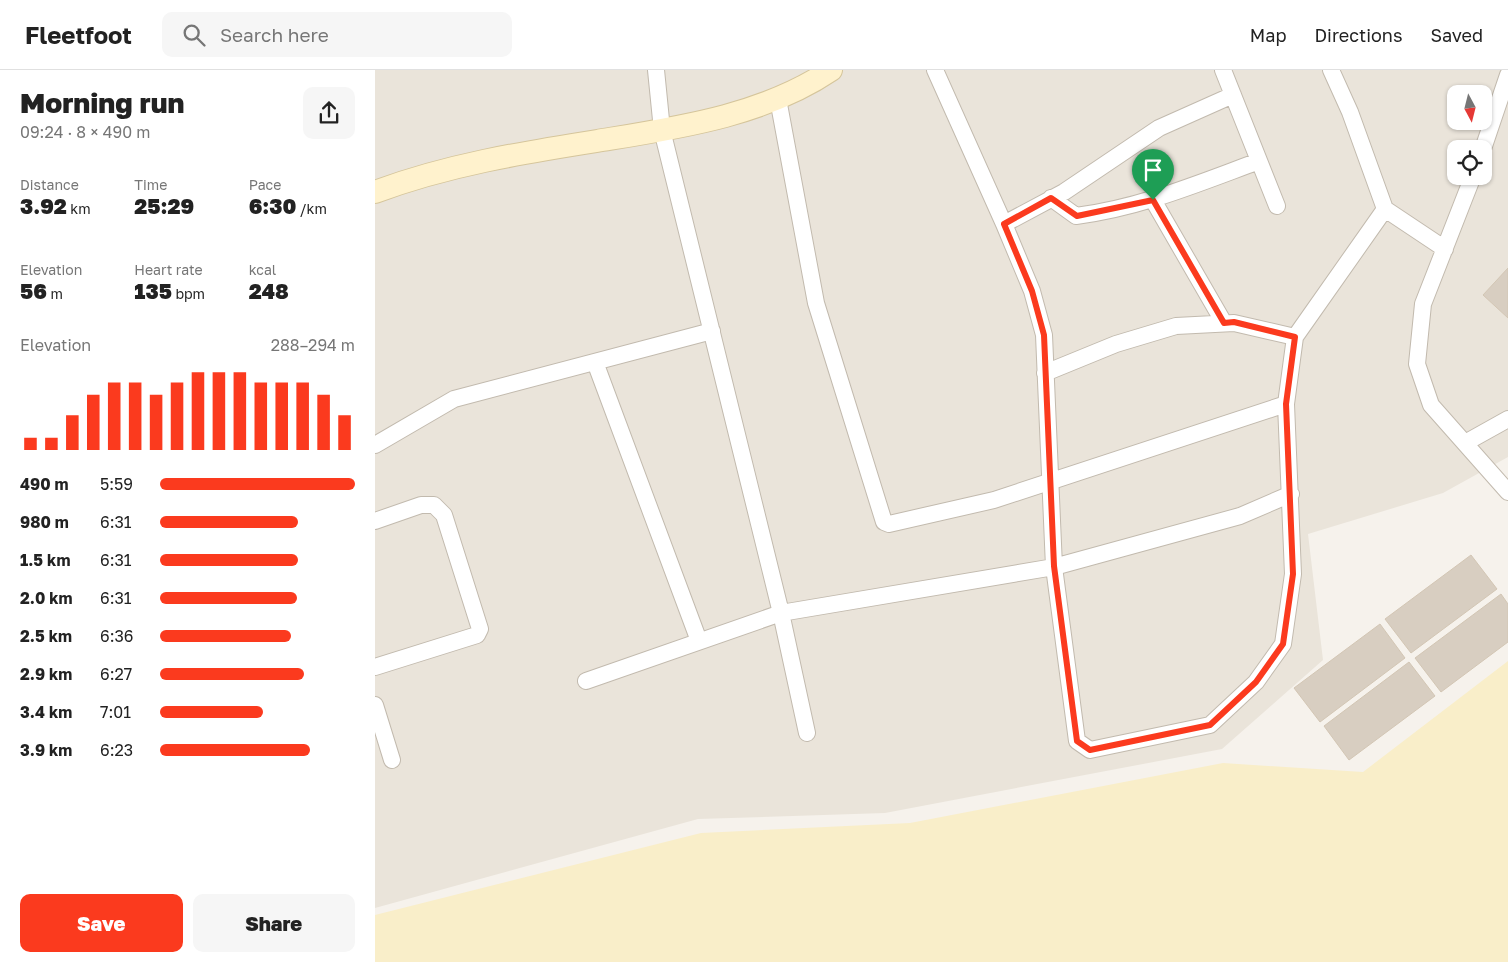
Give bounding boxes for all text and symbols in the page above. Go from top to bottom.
search box [162,12,512,57]
text: Fleetfoot [25,20,132,49]
icon: search [180,21,208,49]
text: Search here [220,23,329,46]
text: Map [1250,24,1286,46]
text: Directions [1314,24,1402,46]
text: Saved [1430,24,1483,46]
north arrow [1447,85,1493,130]
map controls [1447,85,1492,185]
text: Morning run [20,86,184,119]
button: share [303,87,355,139]
text: 09:24 · 8 × 490 m [20,122,150,142]
button: locate [1447,140,1492,185]
pin [1132,149,1174,200]
icon: arrive [1139,156,1167,184]
text: Distance [20,176,79,193]
text: Time [134,176,167,193]
text: Pace [249,176,281,193]
text: 3.92 [20,193,67,219]
text: 25:29 [134,193,194,219]
text: 6:30 [249,193,296,219]
text: km [67,200,91,217]
text: /km [296,200,327,217]
text: Elevation [20,261,82,278]
text: Heart rate [134,261,203,278]
text: kcal [249,261,276,278]
text: 56 [20,278,47,304]
text: 135 [134,278,172,304]
text: 248 [249,278,289,304]
text: m [47,285,63,302]
text: bpm [172,285,205,302]
text: Elevation [20,335,91,355]
text: 288–294 m [271,335,355,355]
text: 490 m [20,474,69,494]
text: 5:59 [100,474,133,494]
text: 980 m [20,512,69,532]
text: 6:31 [100,512,132,532]
text: 1.5 km [20,550,70,570]
text: 6:31 [100,550,132,570]
text: 2.0 km [20,588,73,608]
text: 6:31 [100,588,132,608]
text: 2.5 km [20,626,72,646]
text: 6:36 [100,626,134,646]
text: 2.9 km [20,664,72,684]
text: 6:27 [100,664,132,684]
text: 3.4 km [20,702,72,722]
text: 7:01 [100,702,131,722]
text: 3.9 km [20,740,72,760]
text: 6:23 [100,740,133,760]
button: Save [20,894,183,952]
button: Share [193,894,355,952]

